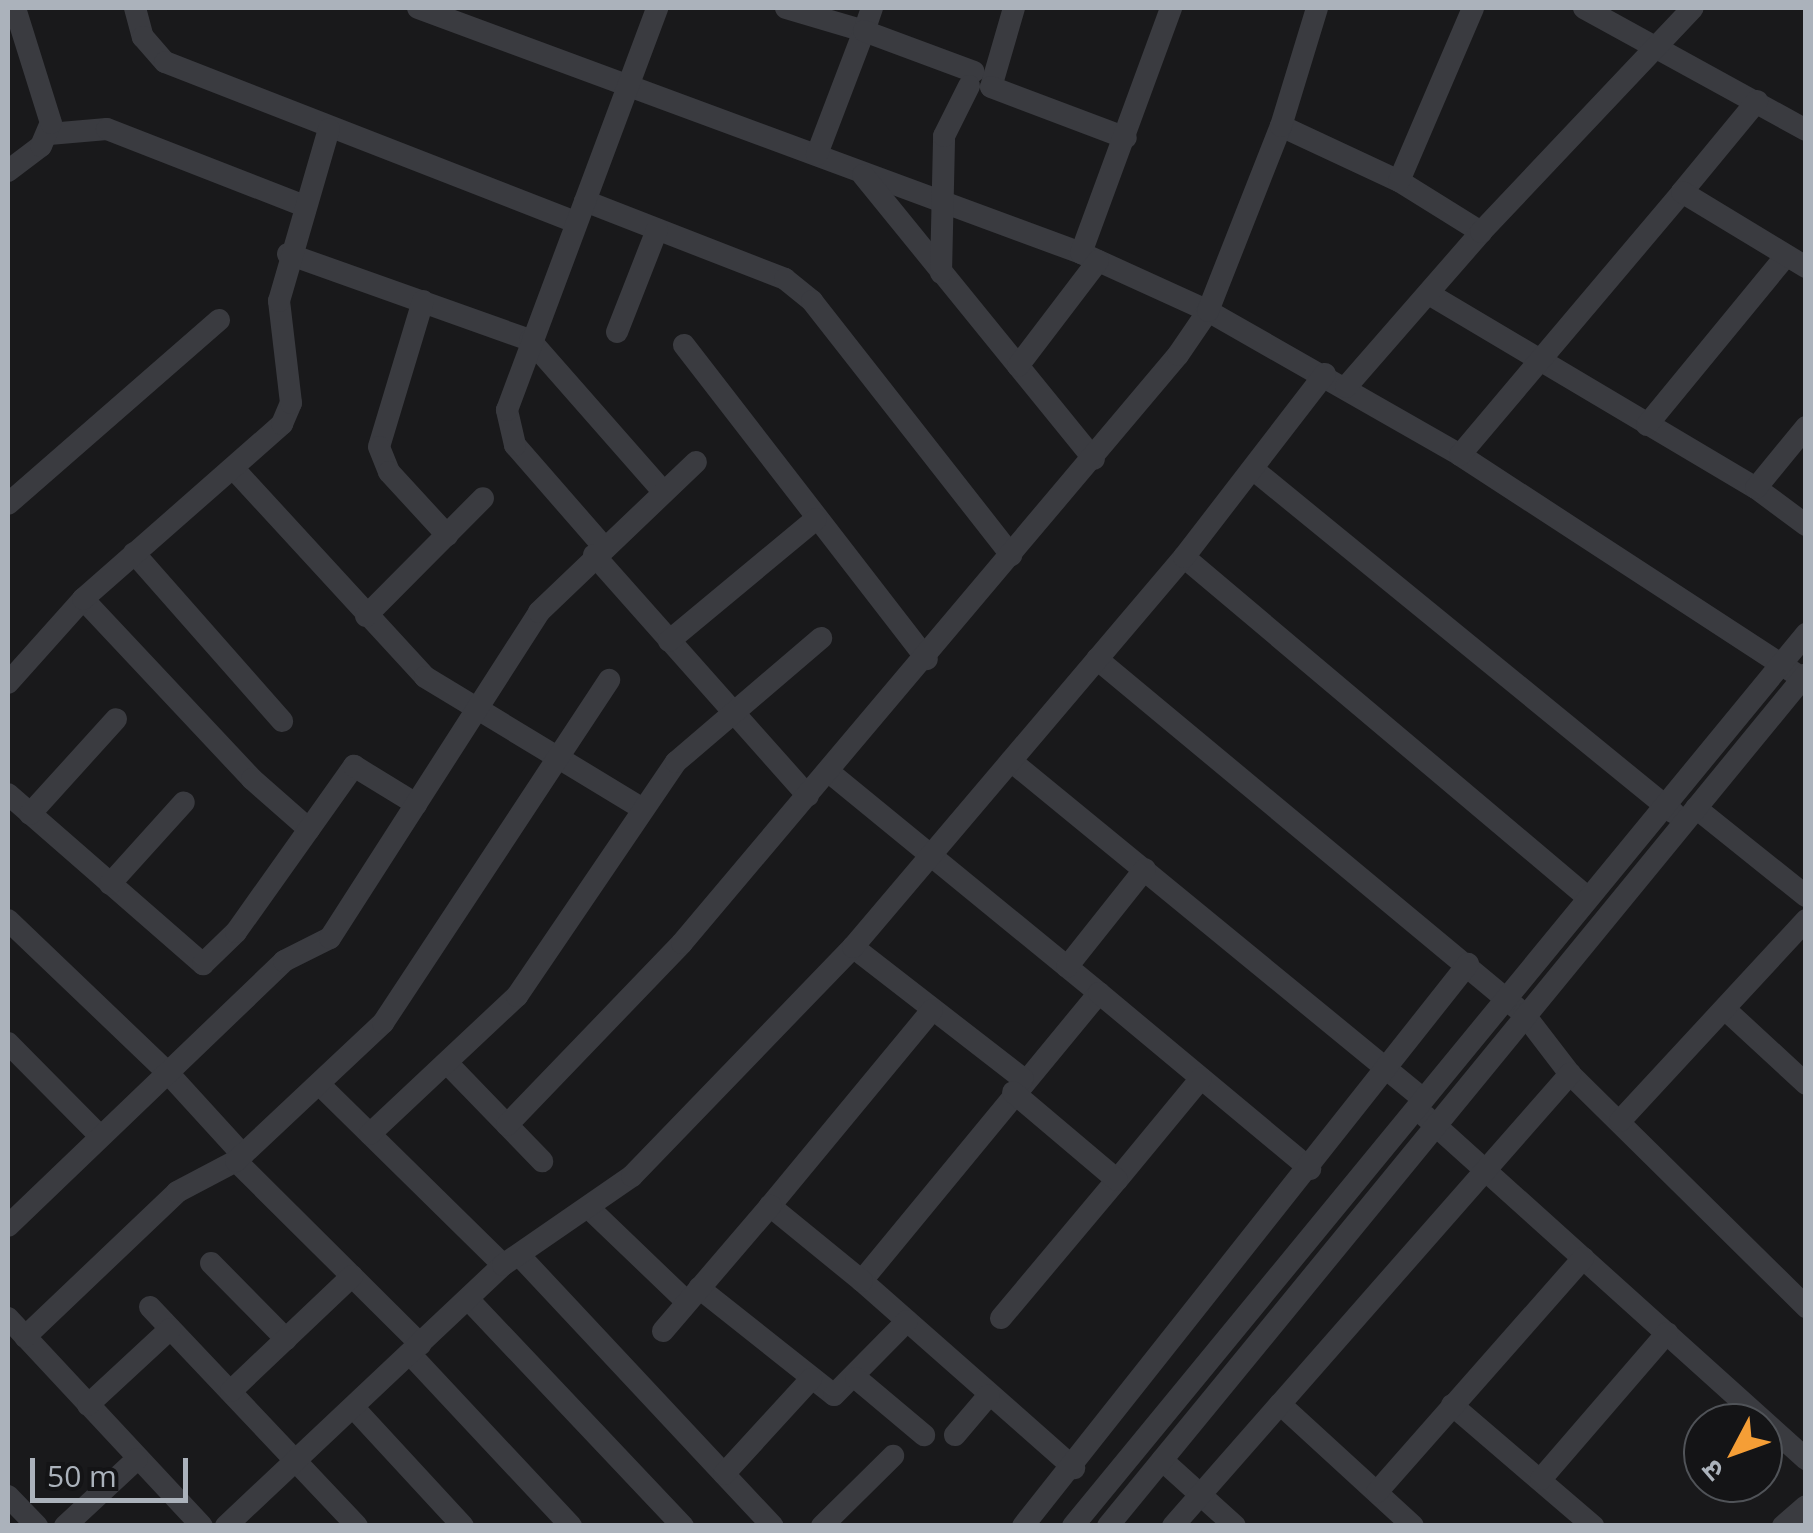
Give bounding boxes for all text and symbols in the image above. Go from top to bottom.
north arrow [1683,1403,1783,1503]
scale bar [35,1438,192,1500]
text: उ [1692,1453,1732,1490]
text: 50 m [47,1455,117,1496]

